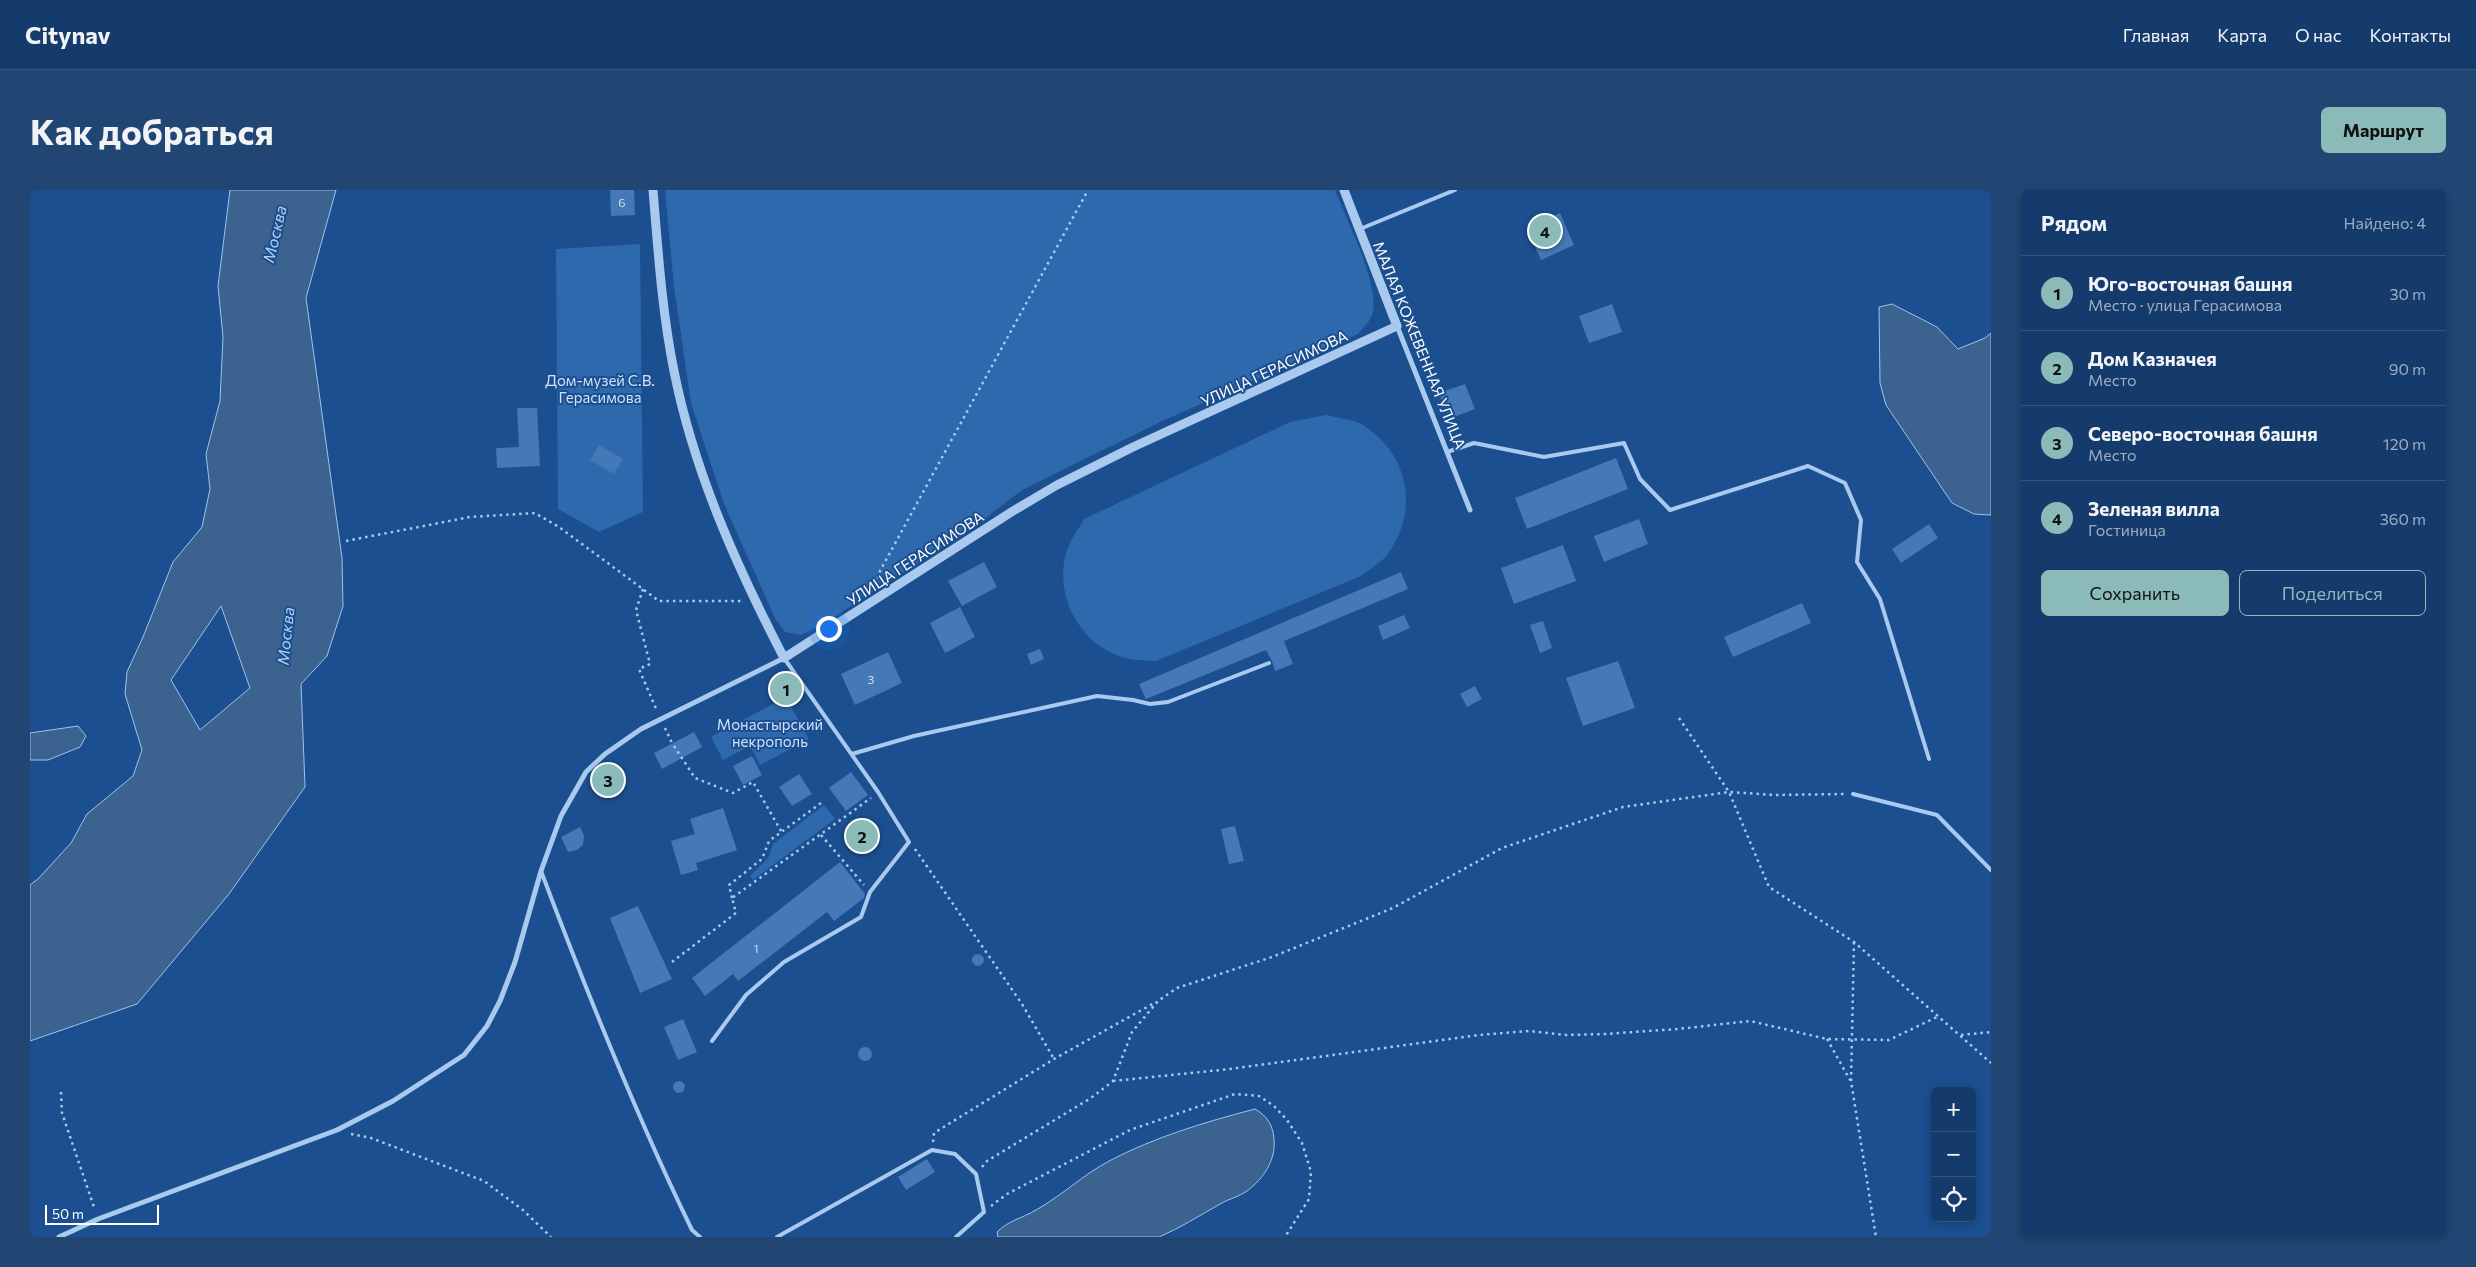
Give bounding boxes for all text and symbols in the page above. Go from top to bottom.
text: Citynav [25,20,111,49]
text: Главная [2123,24,2189,46]
text: Карта [2217,24,2267,46]
text: О нас [2295,24,2342,46]
text: Контакты [2370,24,2451,46]
button: Маршрут [2321,107,2446,153]
text: Как добраться [30,109,274,152]
house number: 6 [618,195,626,209]
water label: Москва [258,204,290,264]
text: Рядом [2041,210,2107,235]
pin: 4 [1529,212,1561,250]
text: Найдено: 4 [2344,213,2426,232]
street label: МАЛАЯ КОЖЕВЕННАЯ УЛИЦА [1370,239,1470,451]
text: Юго-восточная башня [2088,272,2292,295]
text: 1 [2053,284,2061,303]
text: 30 m [2389,284,2426,303]
text: Место · улица Герасимова [2088,295,2282,314]
street label: УЛИЦА ГЕРАСИМОВА [1198,326,1350,410]
text: Дом Казначея [2088,347,2217,370]
text: 2 [2052,359,2062,378]
text: 90 m [2389,359,2426,378]
text: Место [2088,370,2137,389]
park label: Дом-музей С.В. Герасимова [545,371,655,406]
text: Северо-восточная башня [2088,422,2318,445]
text: 3 [2052,434,2062,453]
text: 120 m [2383,434,2426,453]
text: Место [2088,445,2137,464]
text: Зеленая вилла [2088,497,2220,520]
street label: УЛИЦА ГЕРАСИМОВА [843,507,987,609]
text: 4 [2052,509,2062,528]
text: 360 m [2380,509,2426,528]
text: Гостиница [2088,520,2166,539]
button: Сохранить [2041,570,2229,616]
button: Поделиться [2239,570,2426,616]
water label: Москва [273,606,297,666]
your location [816,616,842,642]
pin: 1 [770,670,802,708]
house number: 3 [868,672,875,686]
park label: Монастырский некрополь [717,715,823,750]
pin: 3 [592,761,624,799]
pin: 2 [846,817,878,855]
house number: 1 [753,941,759,955]
map controls [1931,1087,1976,1222]
button: + [1931,1087,1976,1132]
button: − [1931,1132,1976,1177]
button: locate [1931,1177,1976,1222]
scale bar [45,1202,159,1225]
text: 50 m [52,1205,84,1222]

